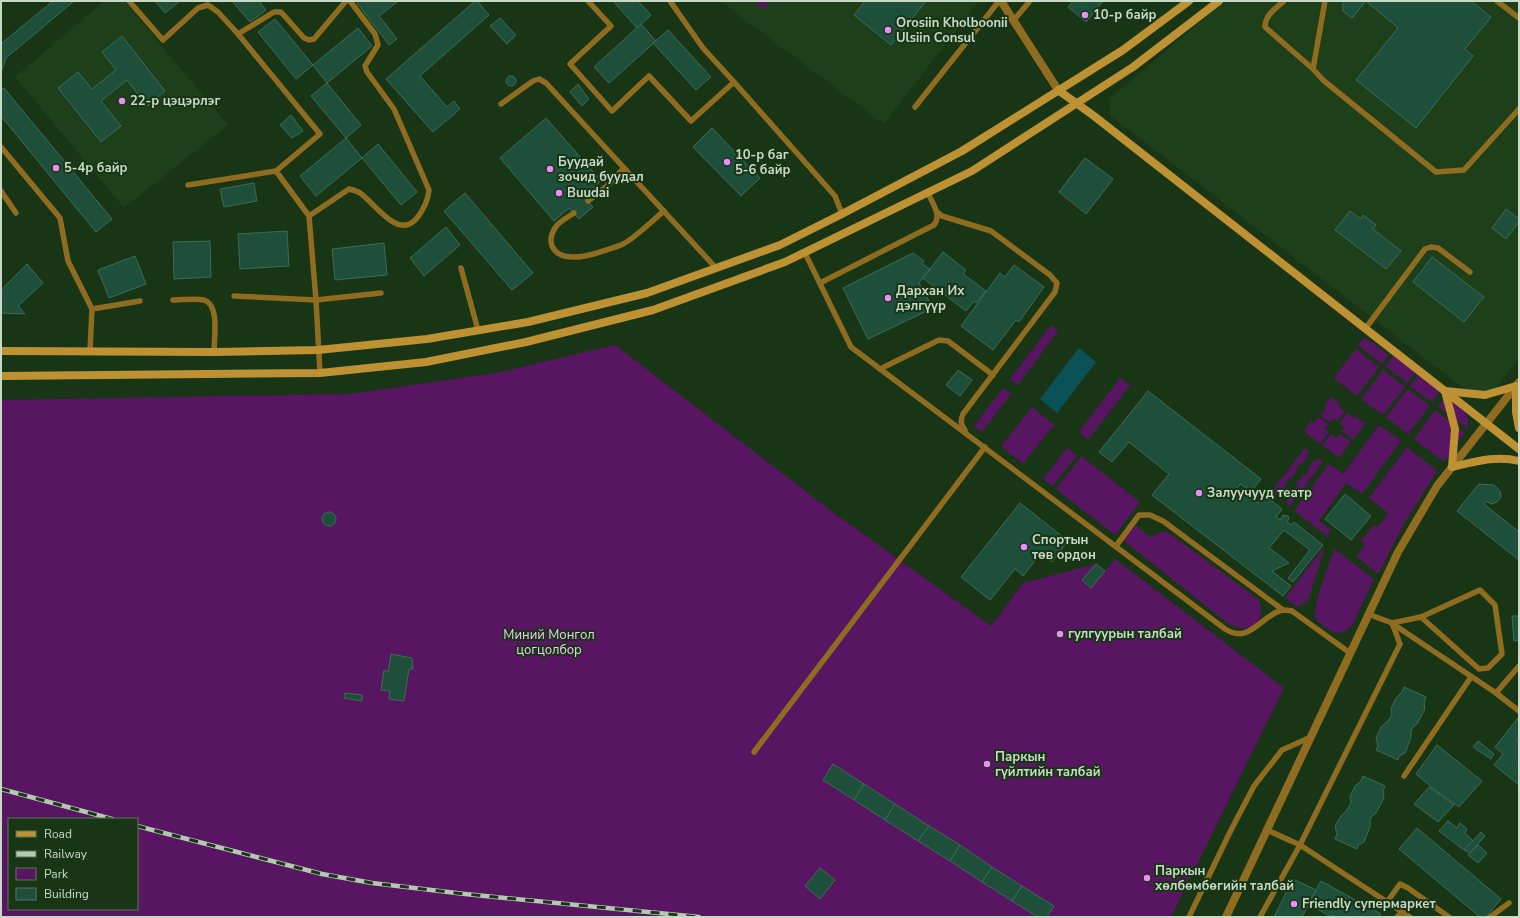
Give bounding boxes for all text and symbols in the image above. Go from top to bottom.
place label: 10-р байр [1093,6,1157,24]
marker: 10-р байр [1080,10,1090,20]
place label: Orosiin Kholboonii Ulsiin Consul [896,14,1008,47]
marker: Orosiin Kholboonii Ulsiin Consul [883,25,893,35]
place label: 22-р цэцэрлэг [130,92,221,110]
marker: 22-р цэцэрлэг [117,96,127,106]
place label: 10-р баг 5-6 байр [735,146,791,179]
place label: Буудай зочид буудал [558,153,644,186]
marker: 10-р баг 5-6 байр [722,157,732,167]
place label: 5-4р байр [64,159,128,177]
marker: 5-4р байр [51,163,61,173]
marker: Буудай зочид буудал [545,164,555,174]
place label: Buudai [567,184,609,202]
marker: Buudai [554,188,564,198]
place label: Дархан Их дэлгүүр [896,282,965,315]
marker: Дархан Их дэлгүүр [883,293,893,303]
place label: Залуучууд театр [1207,484,1312,502]
marker: Залуучууд театр [1194,488,1204,498]
place label: Спортын төв ордон [1032,531,1096,564]
marker: Спортын төв ордон [1019,542,1029,552]
place label: гулгуурын талбай [1068,625,1182,643]
park label: Миний Монгол цогцолбор [503,626,595,659]
marker: гулгуурын талбай [1055,629,1065,639]
place label: Паркын гүйлтийн талбай [995,748,1101,781]
marker: Паркын гүйлтийн талбай [982,759,992,769]
legend [8,818,138,910]
text: Road [44,826,72,842]
text: Railway [44,846,88,862]
place label: Паркын хөлбөмбөгийн талбай [1155,862,1294,895]
text: Park [44,866,69,882]
marker: Паркын хөлбөмбөгийн талбай [1142,873,1152,883]
text: Building [44,886,89,902]
place label: Friendly супермаркет [1302,895,1436,913]
marker: Friendly супермаркет [1289,899,1299,909]

